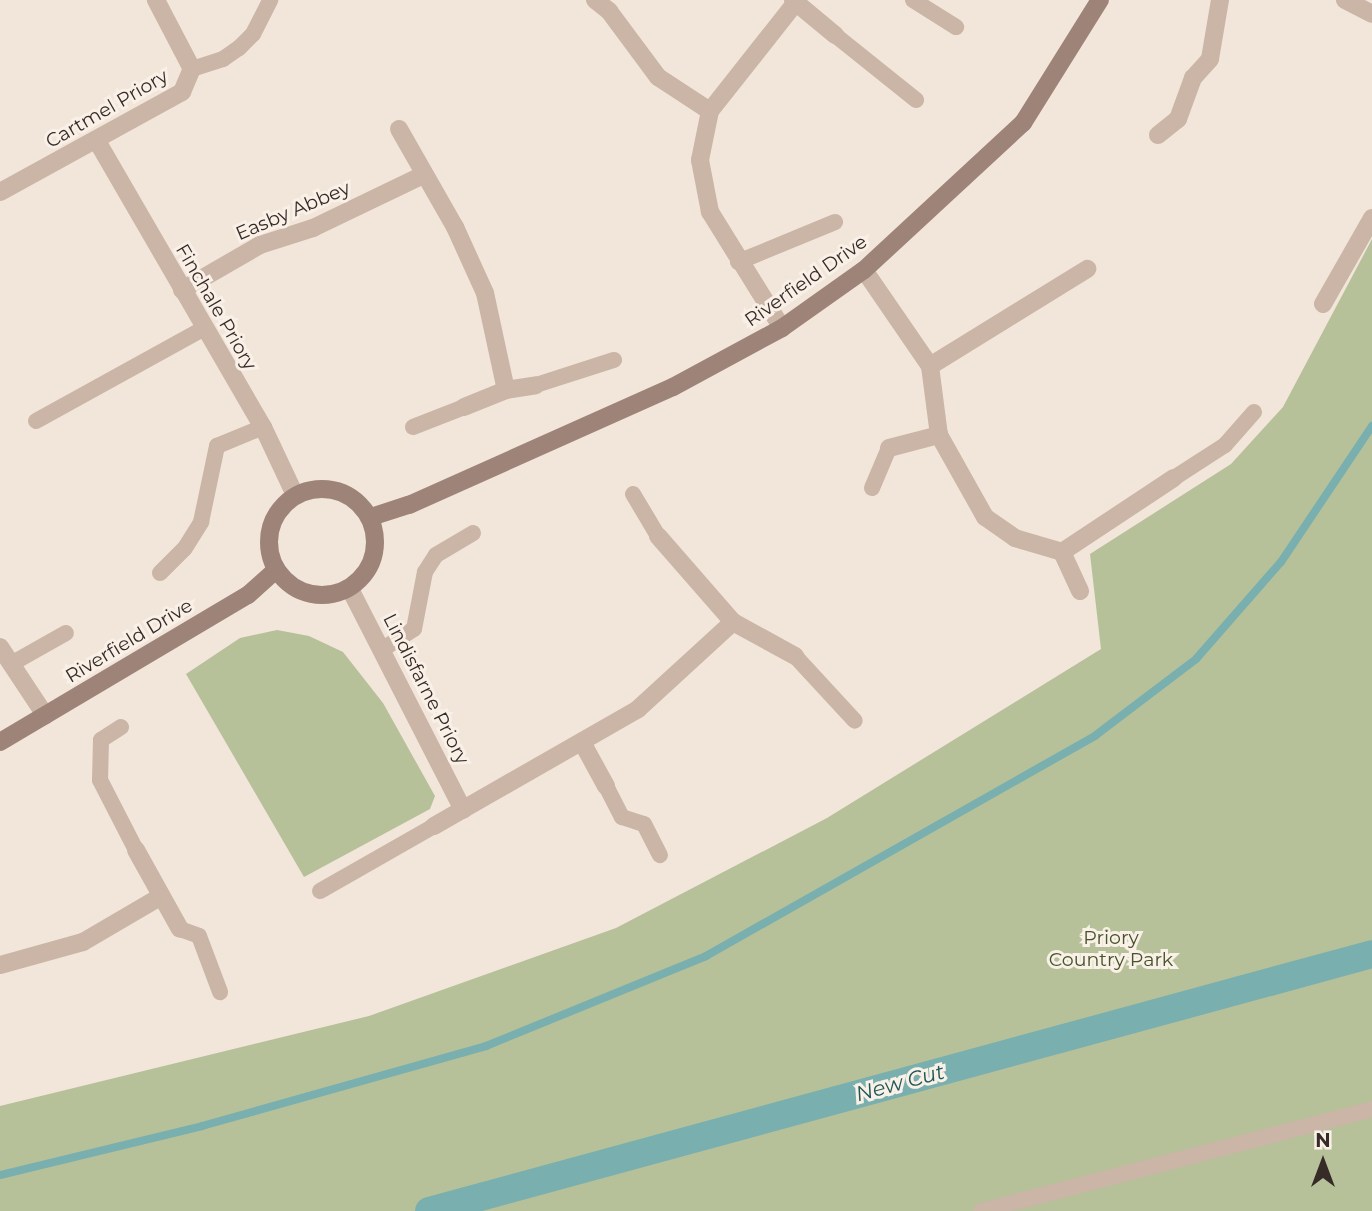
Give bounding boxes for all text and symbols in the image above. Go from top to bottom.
street label: Cartmel Priory [42,65,172,153]
street label: Easby Abbey [232,177,354,245]
street label: Riverfield Drive [740,230,872,332]
street label: Finchale Priory [171,240,261,374]
street label: Riverfield Drive [61,594,197,688]
street label: Lindisfarne Priory [378,610,474,768]
park label: Priory Country Park [1049,927,1173,971]
water label: New Cut [853,1059,947,1107]
north arrow [1288,1127,1358,1197]
text: N [1315,1129,1331,1152]

